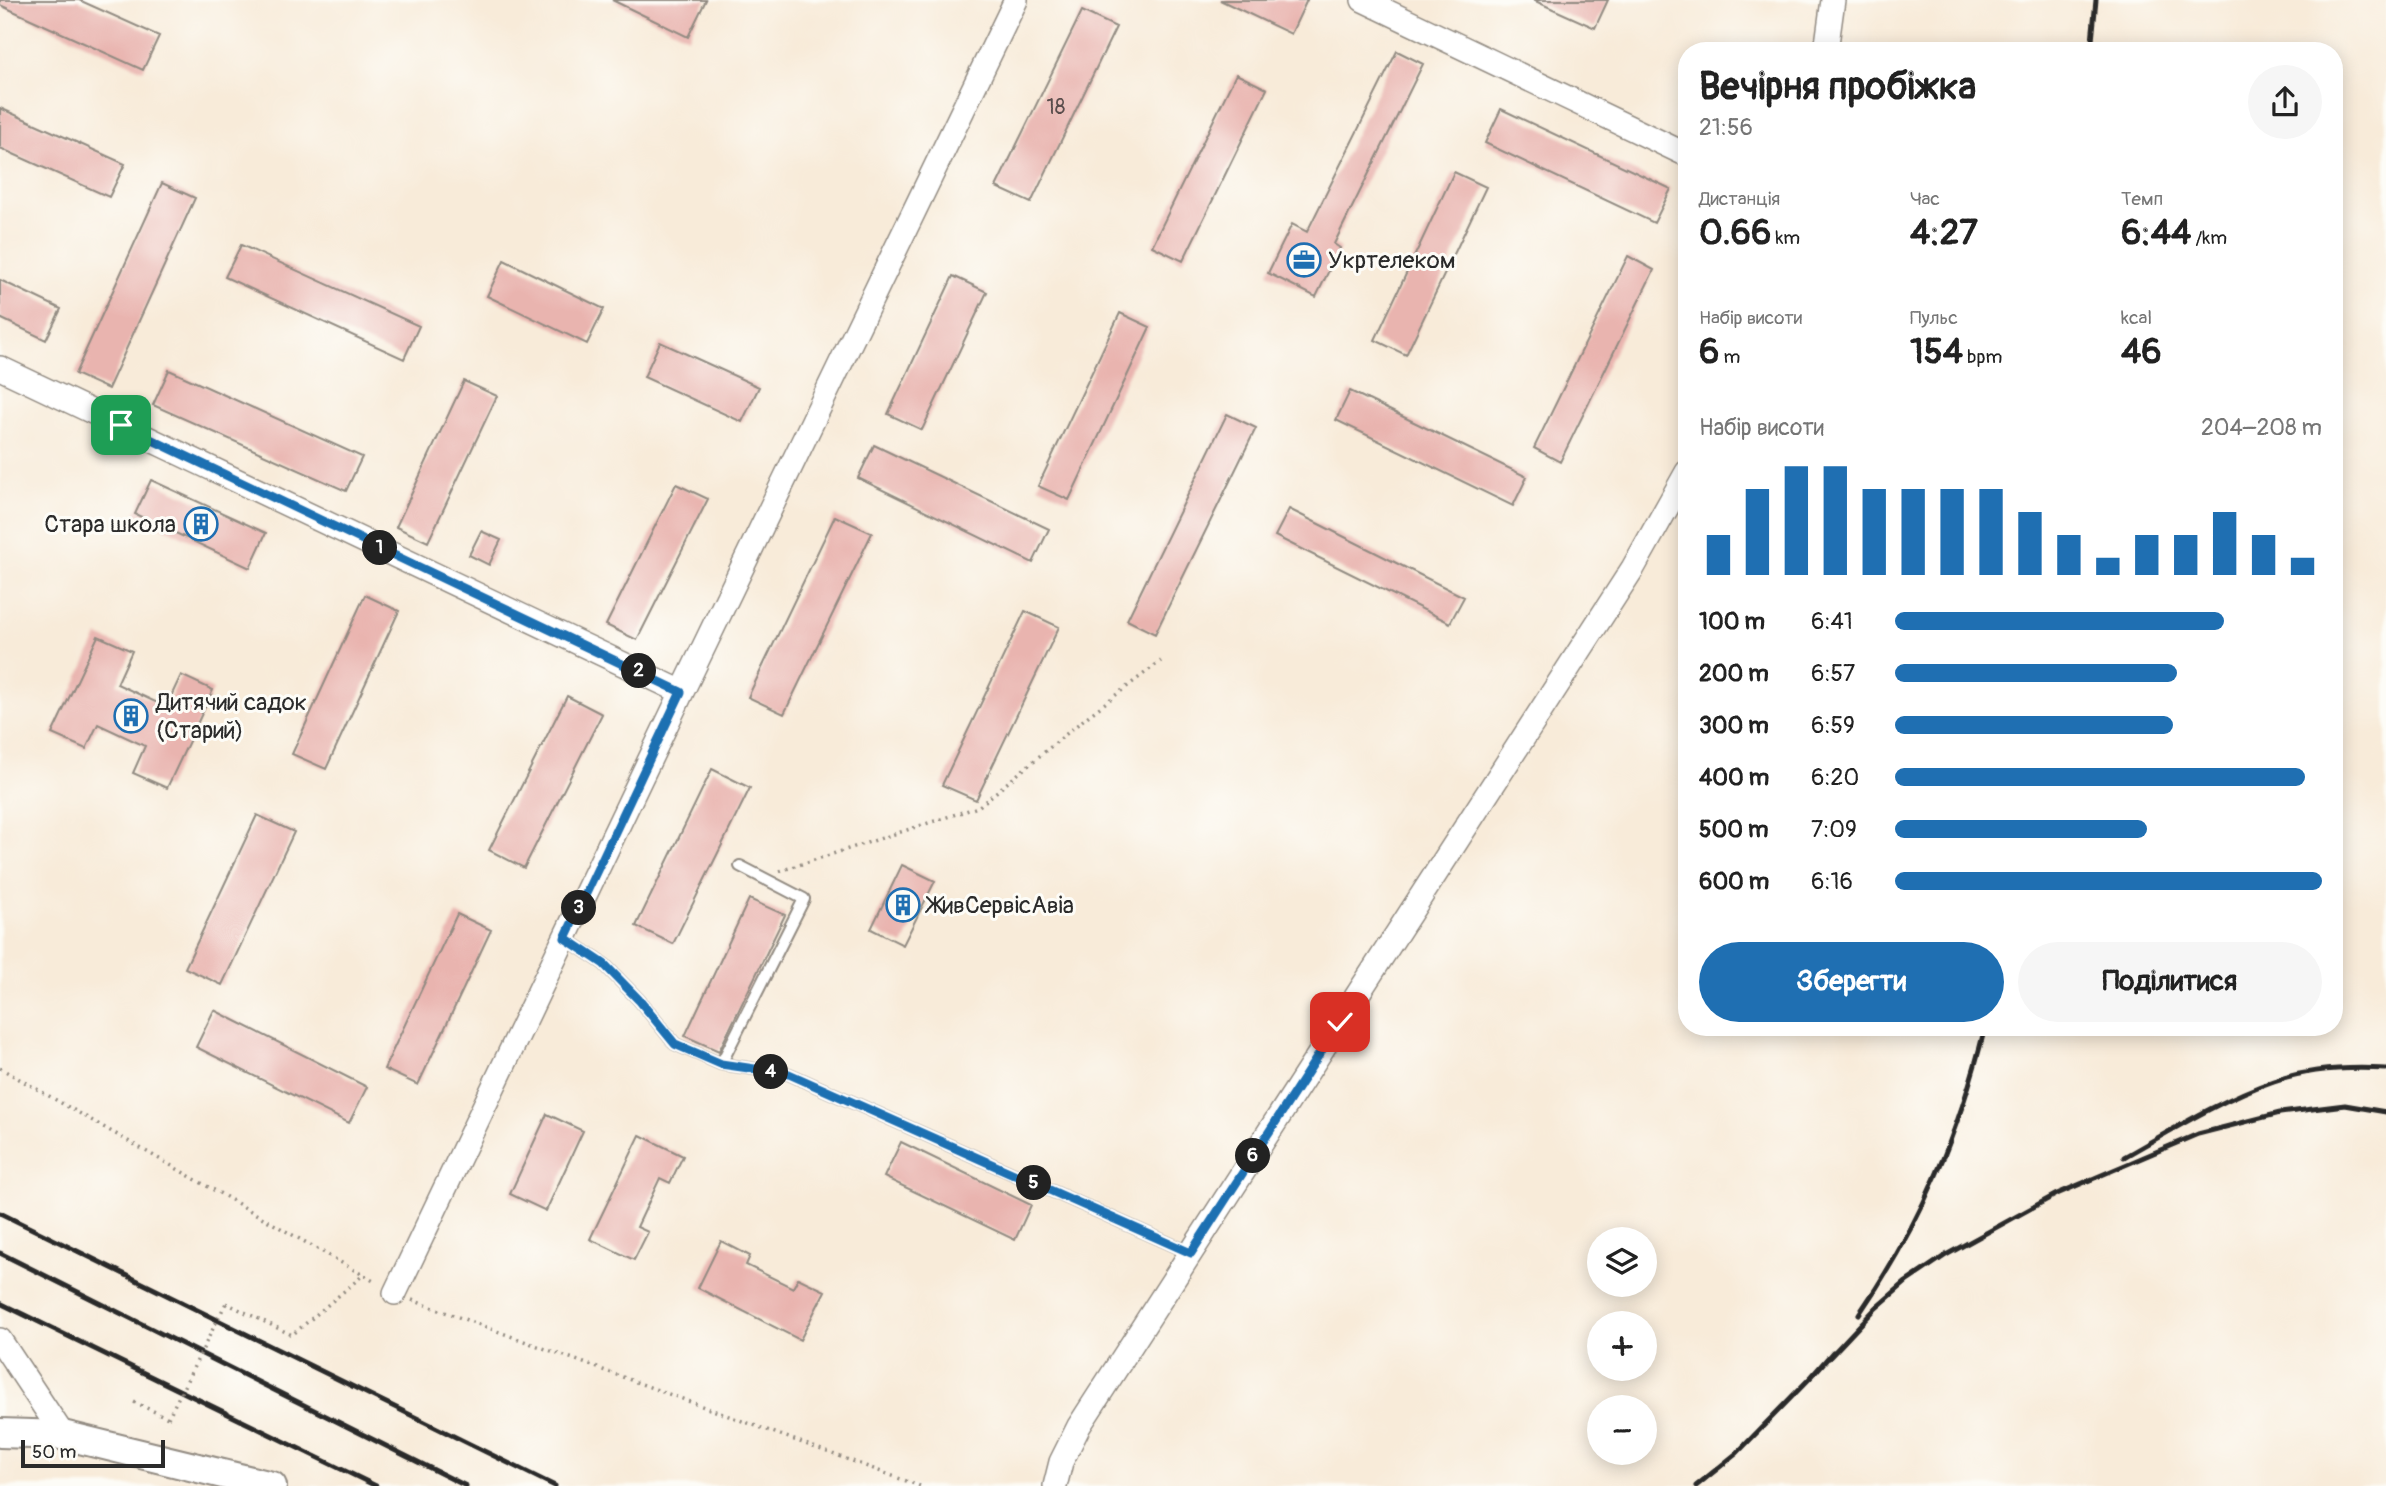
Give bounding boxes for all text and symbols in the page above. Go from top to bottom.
text: Вечірня пробіжка [1699,63,1976,111]
button: share [2248,65,2322,139]
house number: 18 [1047,94,1065,121]
text: 21:56 [1699,113,1753,142]
text: Дистанція [1699,187,1780,211]
text: Час [1910,187,1940,211]
text: Темп [2121,187,2163,211]
text: 0.66 [1699,211,1771,255]
text: 4:27 [1910,211,1978,255]
text: 6:44 [2121,211,2191,255]
text: km [1771,226,1800,250]
text: /km [2191,226,2227,250]
office icon: Укртелеком [1285,241,1323,279]
place label: Укртелеком [1328,246,1456,275]
text: Набір висоти [1699,306,1802,330]
text: Пульс [1910,306,1958,330]
text: kcal [2121,306,2152,330]
text: 6 [1699,330,1719,374]
text: 154 [1910,330,1963,374]
text: 46 [2121,330,2162,374]
text: m [1719,345,1740,369]
text: bpm [1963,345,2002,369]
pin [91,395,151,455]
icon: arrive [102,406,140,444]
text: Набір висоти [1699,413,1824,442]
text: 204–208 m [2201,413,2322,442]
building icon: Стара школа [182,505,220,543]
place label: Стара школа [44,510,176,539]
pin: 1 [362,530,398,566]
text: 1 [376,535,383,559]
text: 100 m [1699,607,1765,636]
text: 6:41 [1811,607,1853,636]
pin: 2 [622,654,656,688]
text: 2 [633,658,644,682]
text: 200 m [1699,659,1769,688]
text: 6:57 [1811,659,1855,688]
place label: Дитячий садок (Старий) [155,688,307,745]
building icon: Дитячий садок (Старий) [112,697,150,735]
text: 300 m [1699,711,1769,740]
text: 6:59 [1811,711,1855,740]
text: 400 m [1699,763,1769,792]
text: 6:20 [1811,763,1859,792]
text: 500 m [1699,815,1768,844]
text: 7:09 [1811,815,1857,844]
text: 600 m [1699,867,1769,896]
text: 6:16 [1811,867,1853,896]
building icon: ЖивСервісАвіа [884,886,922,924]
pin: 3 [562,890,596,926]
place label: ЖивСервісАвіа [924,891,1074,920]
text: 3 [573,895,584,919]
button: Зберегти [1699,942,2004,1022]
button: Поділитися [2018,942,2322,1022]
pin [1310,992,1370,1052]
icon: check [1321,1003,1359,1041]
pin: 4 [754,1054,788,1090]
text: 4 [765,1059,776,1083]
pin: 6 [1236,1138,1270,1174]
text: 6 [1247,1143,1258,1167]
pin: 5 [1016,1166,1052,1200]
text: 5 [1028,1170,1039,1194]
map controls [1587,1227,1657,1465]
button: layers [1587,1227,1657,1297]
button: + [1587,1311,1657,1381]
button: − [1587,1395,1657,1465]
scale bar [21,1437,164,1469]
text: 50 m [32,1440,76,1464]

